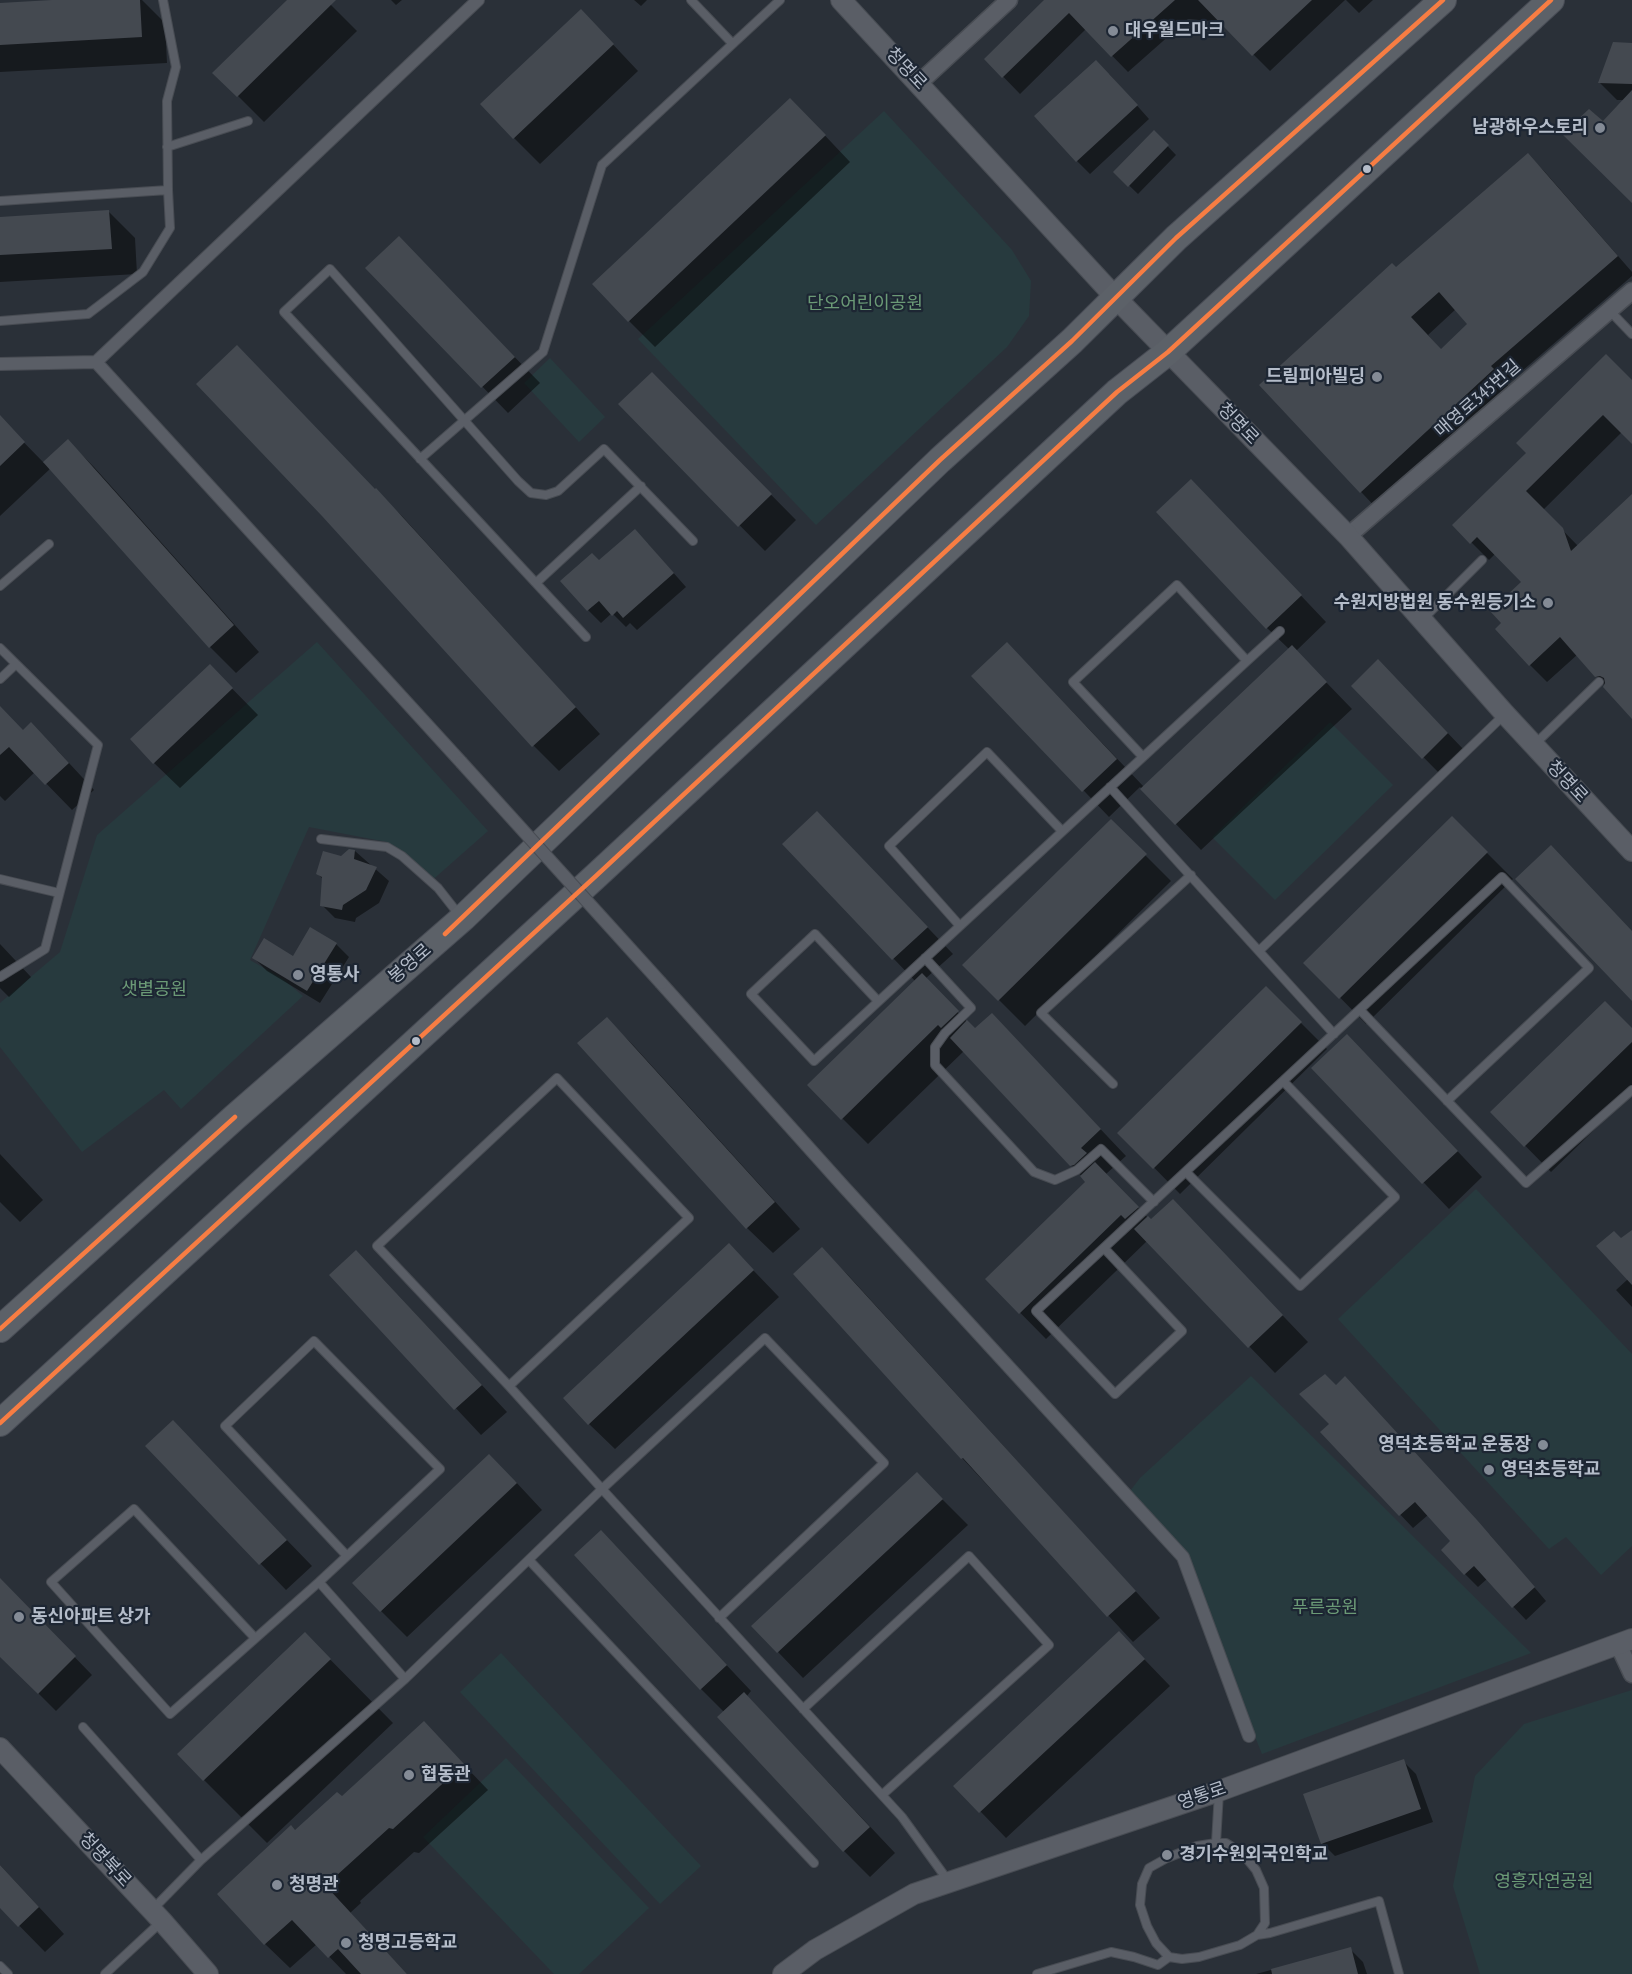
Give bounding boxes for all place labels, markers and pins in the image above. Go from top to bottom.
place label: 대우월드마크 [1125,20,1224,42]
marker: 대우월드마크 [1106,24,1120,38]
place label: 남광하우스토리 [1472,117,1588,139]
marker: 남광하우스토리 [1593,121,1607,135]
unlabelled marker [1361,163,1373,175]
place label: 드림피아빌딩 [1266,366,1365,388]
marker: 드림피아빌딩 [1370,370,1384,384]
place label: 수원지방법원 동수원등기소 [1334,592,1536,614]
marker: 수원지방법원 동수원등기소 [1541,596,1555,610]
place label: 영통사 [310,964,360,986]
marker: 영통사 [291,968,305,982]
unlabelled marker [410,1035,422,1047]
place label: 영덕초등학교 운동장 [1378,1434,1531,1456]
marker: 영덕초등학교 운동장 [1536,1438,1550,1452]
place label: 영덕초등학교 [1501,1459,1600,1481]
marker: 영덕초등학교 [1482,1463,1496,1477]
place label: 동신아파트 상가 [31,1606,151,1628]
marker: 동신아파트 상가 [12,1610,26,1624]
place label: 협동관 [421,1764,471,1786]
marker: 협동관 [402,1768,416,1782]
place label: 경기수원외국인학교 [1179,1844,1328,1866]
marker: 경기수원외국인학교 [1160,1848,1174,1862]
place label: 청명관 [289,1874,339,1896]
marker: 청명관 [270,1878,284,1892]
place label: 청명고등학교 [358,1932,457,1954]
marker: 청명고등학교 [339,1936,353,1950]

